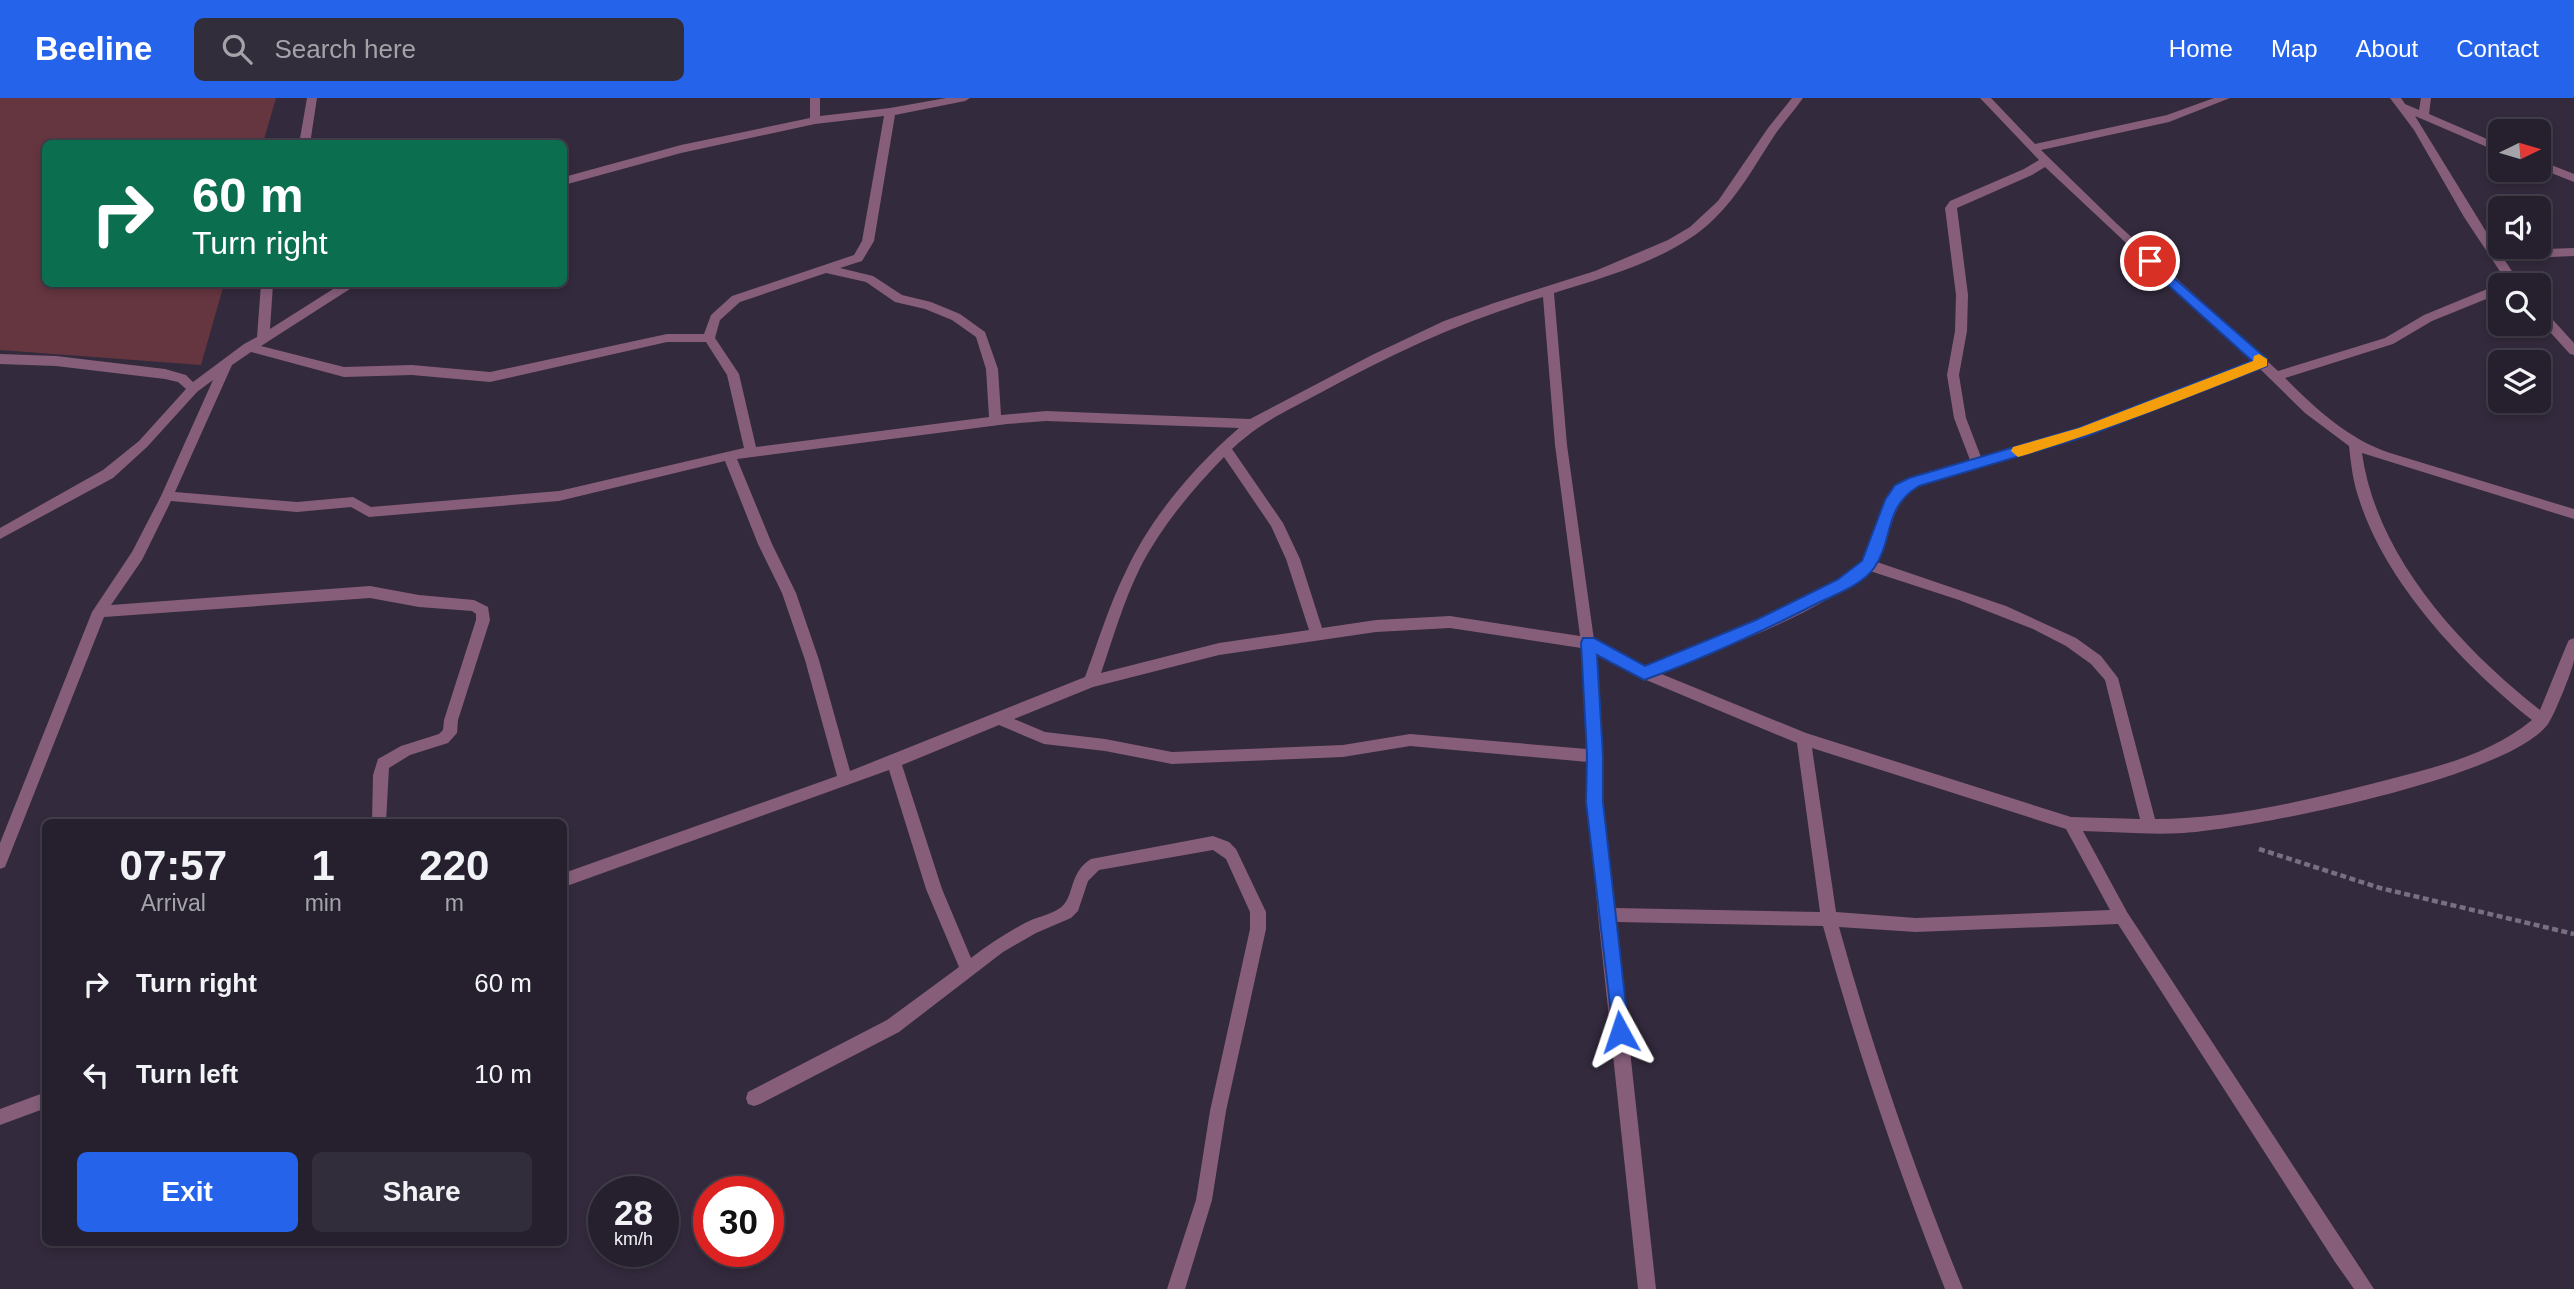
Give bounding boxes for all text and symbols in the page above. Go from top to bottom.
search box [194,18,684,81]
text: Beeline [35,30,152,67]
icon: search [218,30,256,68]
text: Search here [274,34,416,64]
text: Home [2169,35,2233,62]
text: Map [2271,35,2318,62]
text: About [2356,35,2418,62]
text: Contact [2456,35,2539,62]
north arrow [2488,119,2552,182]
map controls [2488,119,2551,413]
icon: right [77,168,168,259]
text: 60 m [192,168,304,222]
button: sound [2488,196,2551,259]
text: Turn right [192,225,328,261]
pin [2120,231,2180,291]
icon: arrive [2131,242,2169,280]
button: search [2488,273,2551,336]
button: layers [2488,350,2551,413]
text: 07:57 [120,842,227,889]
text: 1 [311,842,335,889]
text: 220 [419,842,489,889]
text: Arrival [141,890,206,916]
text: min [305,890,342,916]
text: m [445,890,464,916]
icon: right [77,965,115,1003]
text: Turn right [136,968,257,998]
text: 60 m [474,968,532,998]
position arrow [1583,995,1657,1069]
icon: left [77,1056,115,1094]
text: Turn left [136,1059,238,1089]
text: 10 m [474,1059,532,1089]
button: Exit [77,1152,298,1232]
button: Share [312,1152,532,1232]
speed limit sign: 30 [693,1176,784,1267]
text: 28 [614,1193,653,1232]
text: km/h [614,1229,653,1249]

